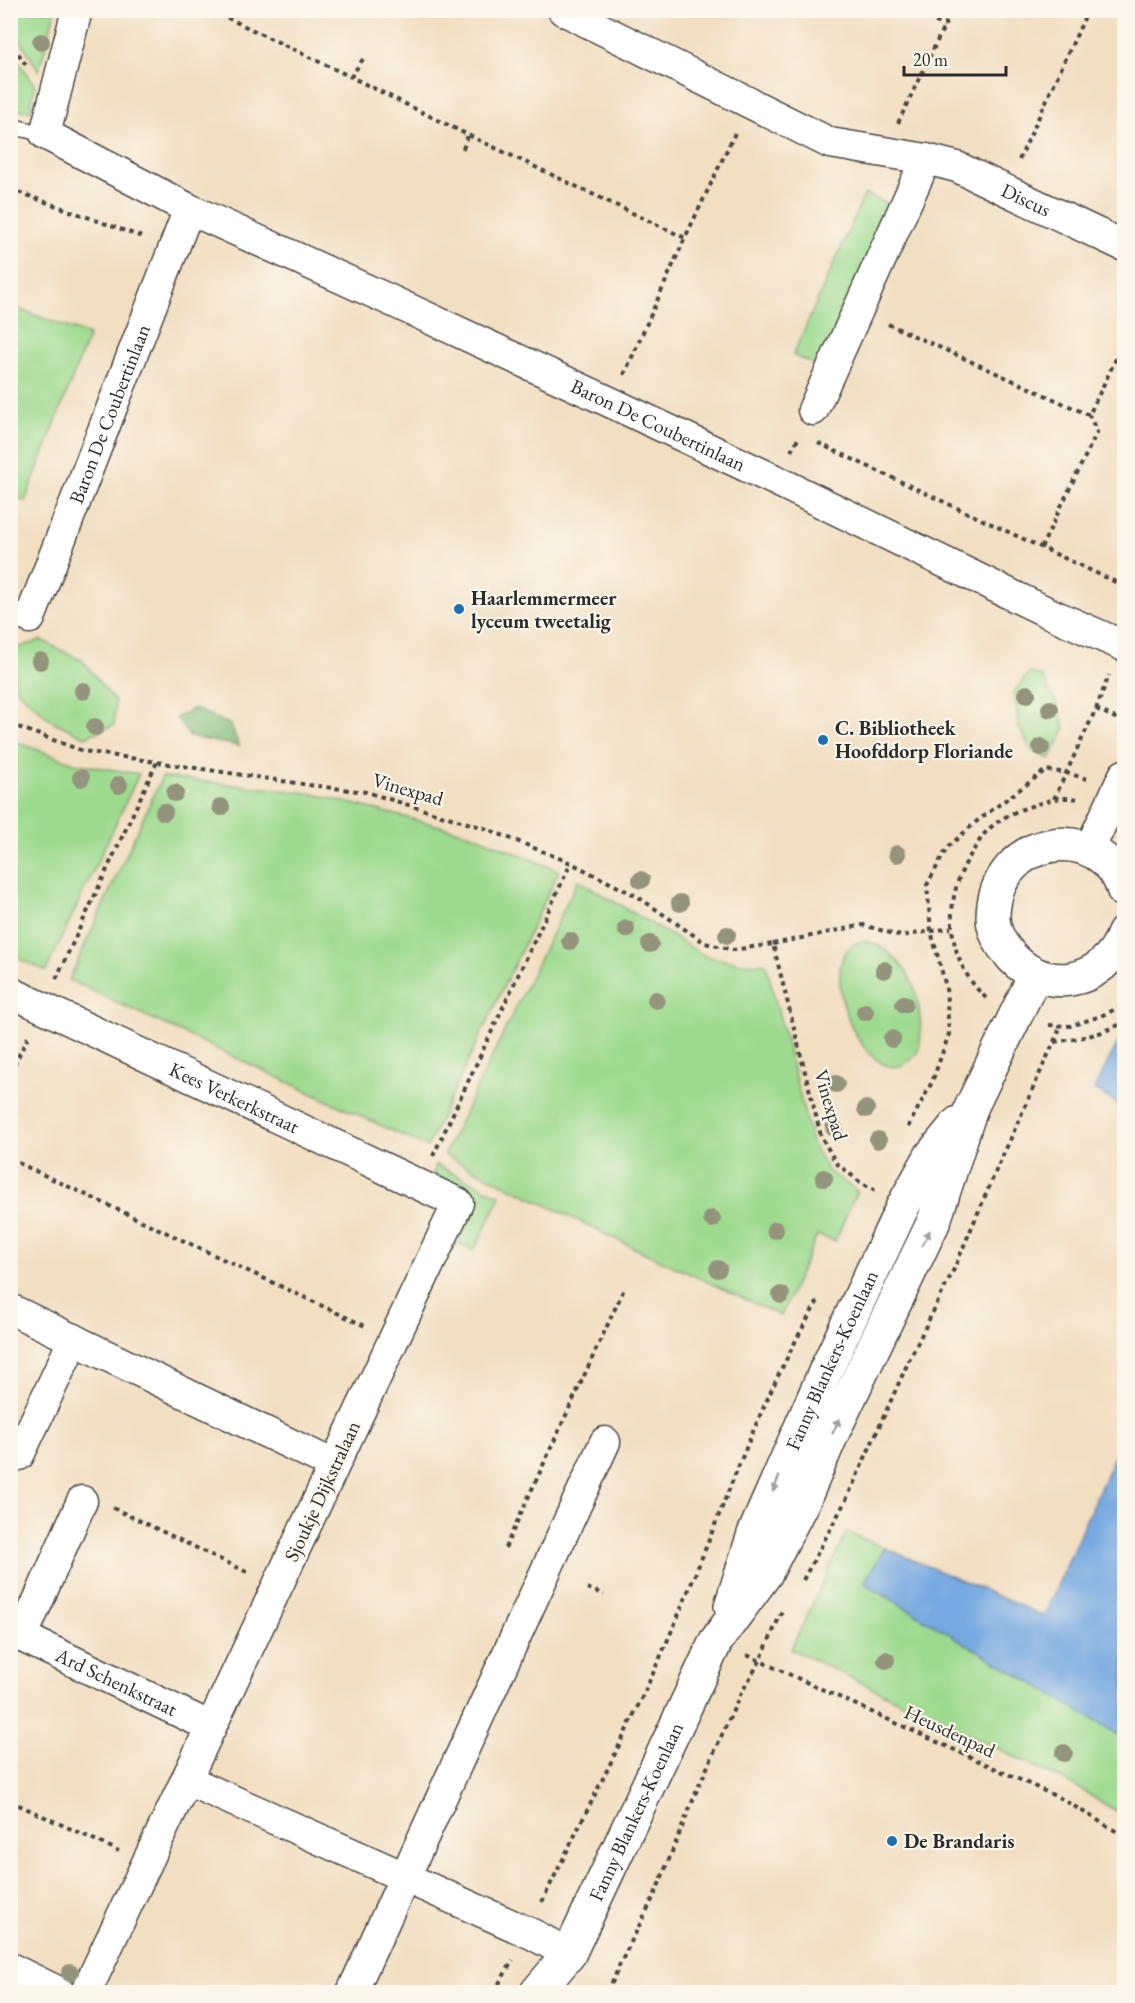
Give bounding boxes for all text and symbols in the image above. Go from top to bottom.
scale bar [904,39,1006,77]
text: 20 m [913,48,948,71]
street label: Discus [997,177,1055,222]
street label: Baron De Coubertinlaan [63,320,156,507]
street label: Baron De Coubertinlaan [567,373,750,477]
place label: Haarlemmermeer lyceum tweetalig [471,585,617,634]
marker: Haarlemmermeer lyceum tweetalig [452,602,466,616]
place label: C. Bibliotheek Hoofddorp Floriande [835,715,1013,764]
marker: C. Bibliotheek Hoofddorp Floriande [816,733,830,747]
street label: Vinexpad [369,766,447,812]
street label: Kees Verkerkstraat [165,1056,304,1140]
street label: Vinexpad [808,1066,854,1144]
one-way arrow [921,1230,930,1247]
street label: Fanny Blankers-Koenlaan [779,1266,884,1454]
street label: Sjoukje Dijkstralaan [278,1416,366,1566]
one-way arrow [831,1418,840,1435]
one-way arrow [771,1475,780,1492]
street label: Ard Schenkstraat [50,1641,182,1722]
street label: Heusdenpad [900,1699,1001,1764]
street label: Fanny Blankers-Koenlaan [583,1717,689,1905]
place label: De Brandaris [904,1828,1014,1854]
marker: De Brandaris [885,1834,899,1848]

